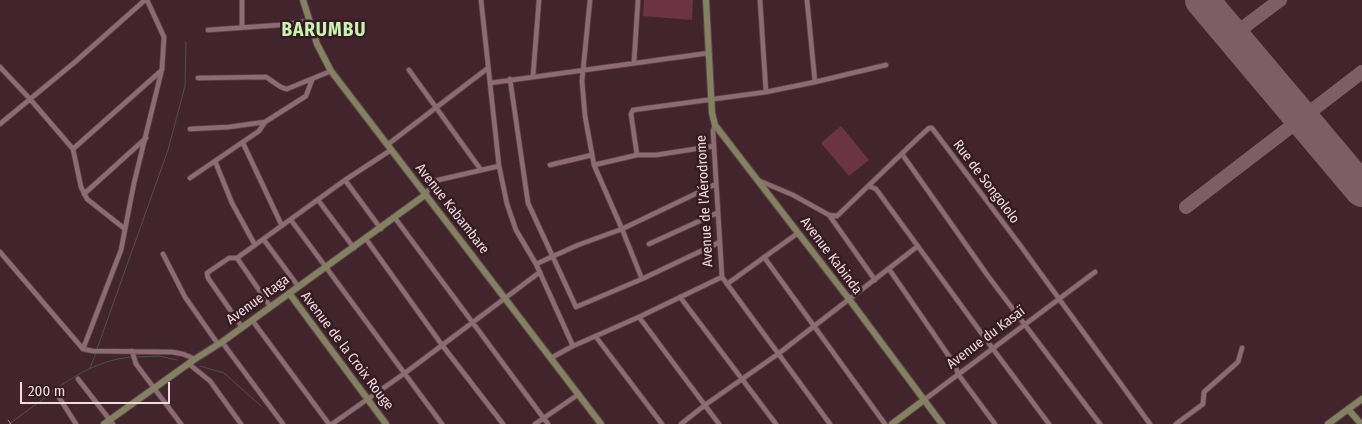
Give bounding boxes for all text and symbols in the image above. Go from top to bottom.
district label: BARUMBU [281,20,367,42]
street label: Avenue de l’Aérodrome [693,135,717,267]
street label: Rue de Songololo [949,137,1023,227]
street label: Avenue Kabambare [411,160,493,258]
street label: Avenue Kabinda [797,214,865,298]
street label: Avenue Itaga [223,272,293,328]
street label: Avenue de la Croix Rouge [297,288,397,414]
street label: Avenue du Kasaï [943,303,1029,373]
scale bar [22,372,172,404]
text: 200 m [28,382,65,400]

